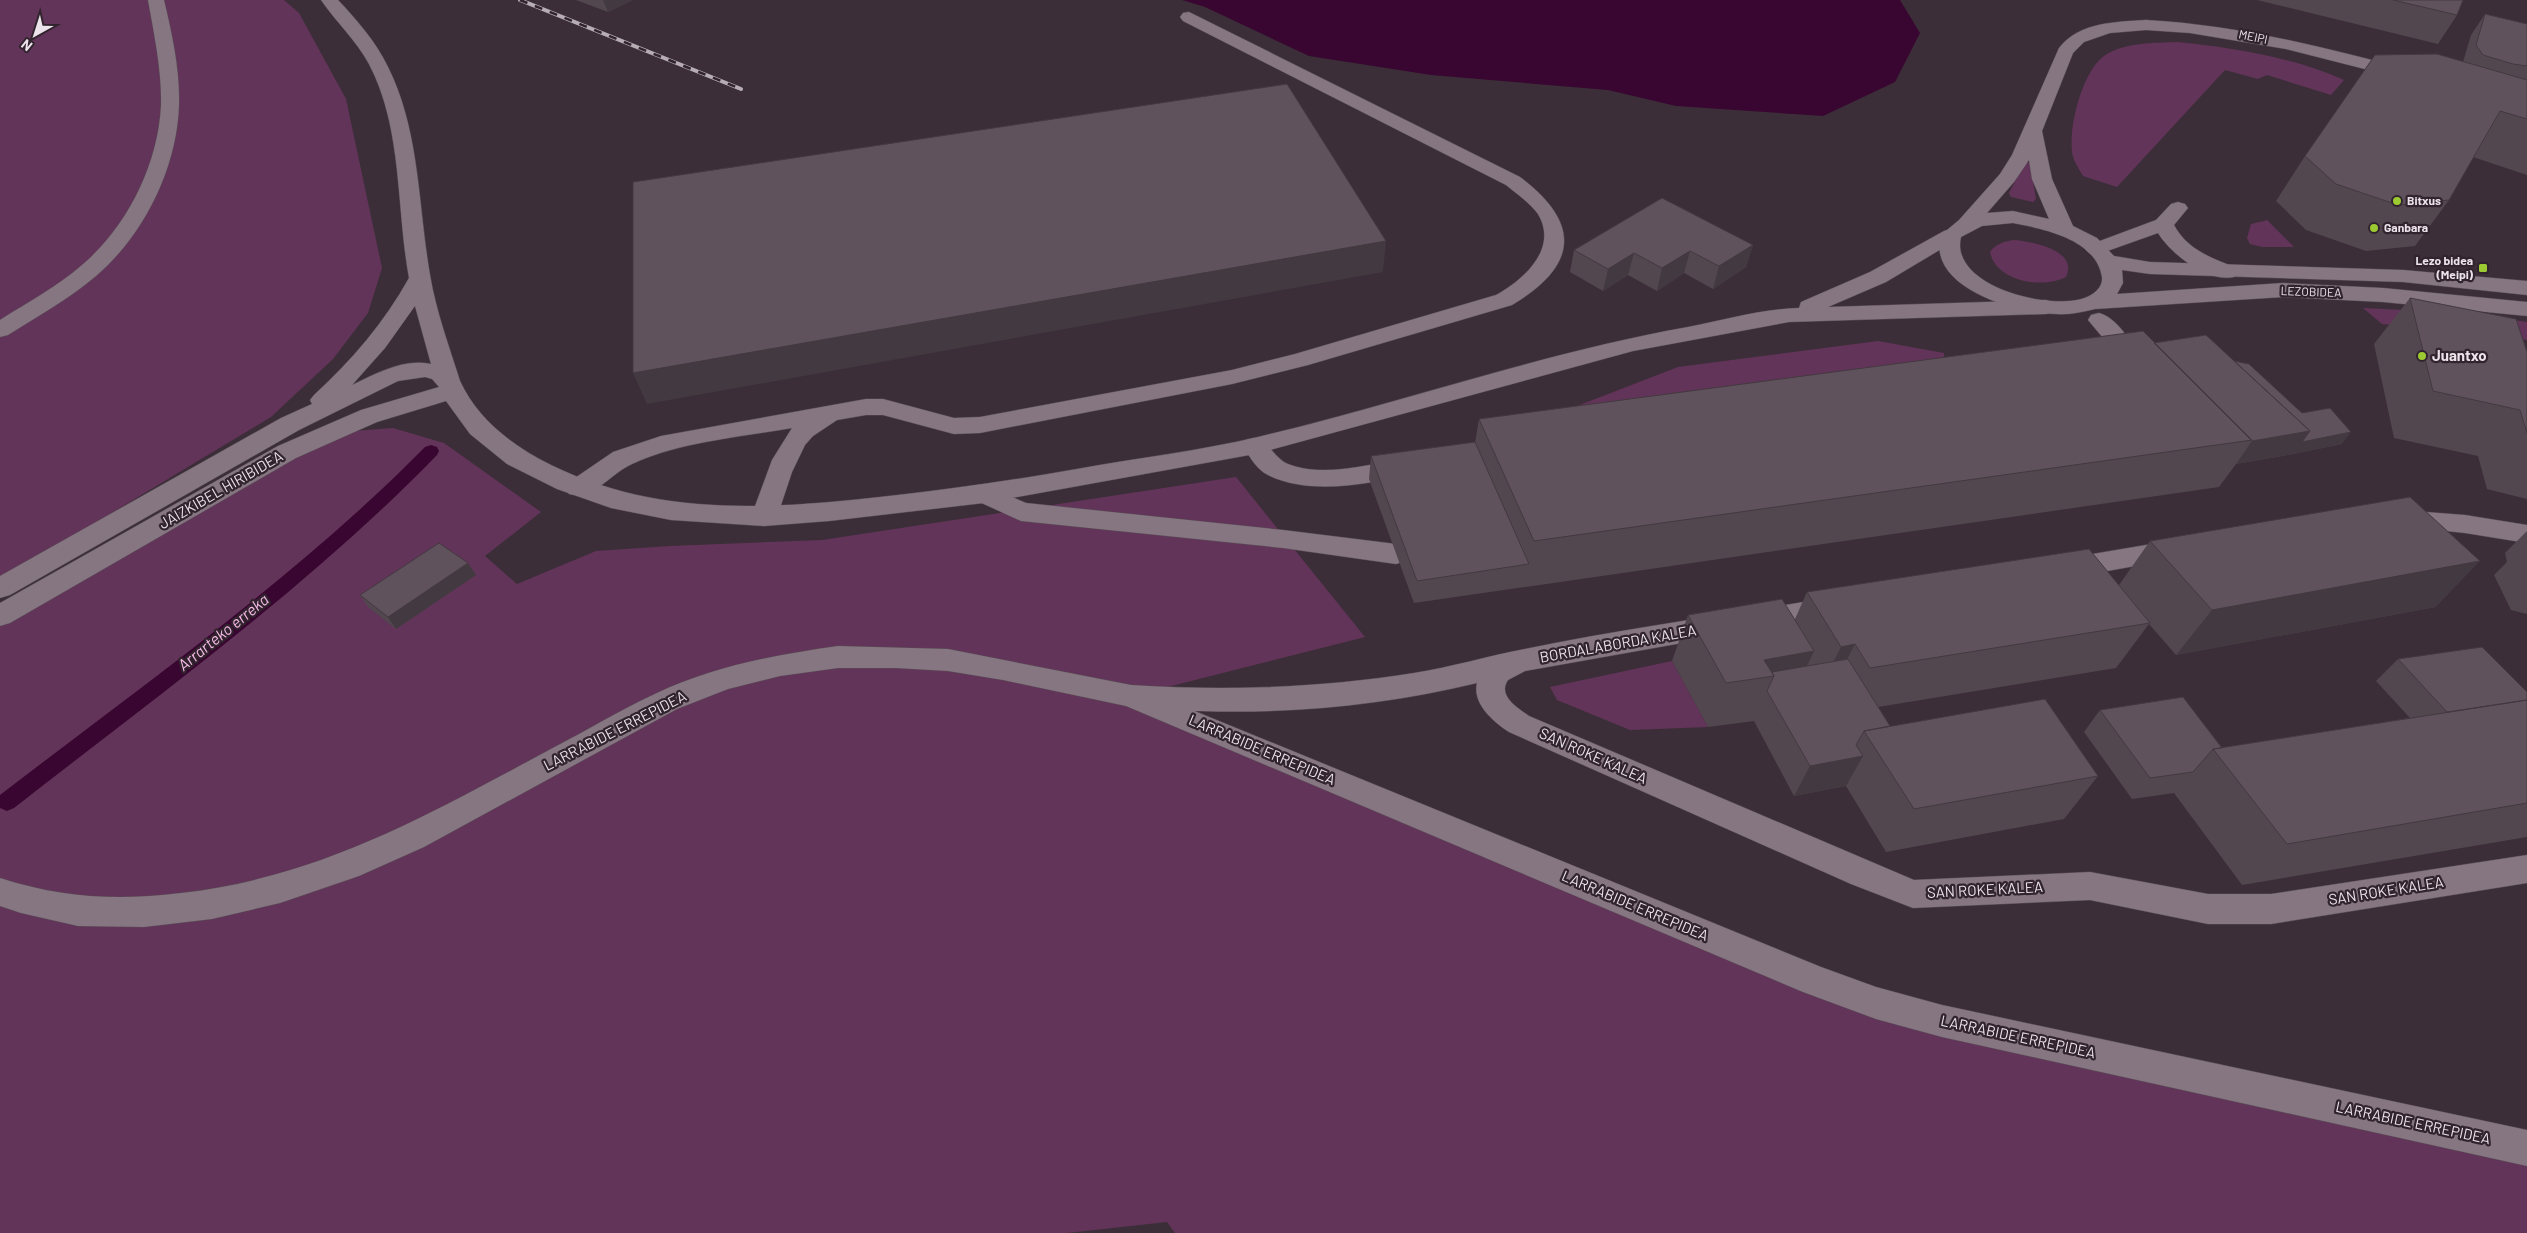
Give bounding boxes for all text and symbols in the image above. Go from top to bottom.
north arrow [10,10,60,60]
street label: MEIPI [2237,26,2269,46]
text: N [18,36,35,55]
place label: Bitxus [2407,193,2441,207]
marker: Bitxus [2391,195,2403,207]
place label: Ganbara [2384,220,2428,234]
marker: Ganbara [2368,222,2380,234]
place label: Lezo bidea (Meipi) [2416,253,2474,281]
marker: Lezo bidea (Meipi) [2477,262,2489,274]
street label: LEZOBIDEA [2280,283,2342,299]
place label: Juantxo [2432,346,2487,364]
marker: Juantxo [2416,350,2428,362]
street label: JAIZKIBEL HIRIBIDEA [155,446,286,532]
water label: Arrarteko erreka [173,589,272,674]
street label: BORDALABORDA KALEA [1538,620,1697,666]
street label: LARRABIDE ERREPIDEA [540,686,689,774]
street label: LARRABIDE ERREPIDEA [1186,710,1338,788]
street label: SAN ROKE KALEA [1537,723,1650,787]
street label: LARRABIDE ERREPIDEA [1559,866,1711,944]
street label: SAN ROKE KALEA [2327,872,2445,908]
street label: SAN ROKE KALEA [1926,877,2043,901]
street label: LARRABIDE ERREPIDEA [1939,1011,2097,1061]
street label: LARRABIDE ERREPIDEA [2334,1097,2492,1147]

